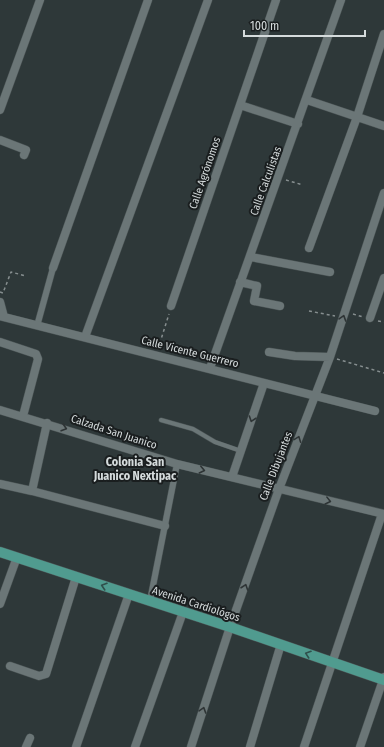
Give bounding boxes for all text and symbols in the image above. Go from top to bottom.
scale bar [244,12,365,38]
text: 100 m [250,19,279,33]
street label: Calle Agrónomos [187,135,224,211]
street label: Calle Calculistas [248,144,285,217]
one-way arrow [338,314,347,321]
street label: Calle Vicente Guerrero [140,334,240,370]
street label: Calzada San Juanico [69,412,159,452]
one-way arrow [248,416,256,423]
one-way arrow [61,424,68,432]
street label: Calle Dibujantes [257,429,295,502]
one-way arrow [293,436,301,443]
district label: Colonia San Juanico Nextipac [93,455,177,483]
one-way arrow [199,466,205,474]
one-way arrow [325,496,332,505]
one-way arrow [101,582,108,591]
one-way arrow [240,583,248,590]
street label: Avenida Cardiológos [150,584,242,624]
one-way arrow [304,650,311,658]
one-way arrow [198,707,207,714]

